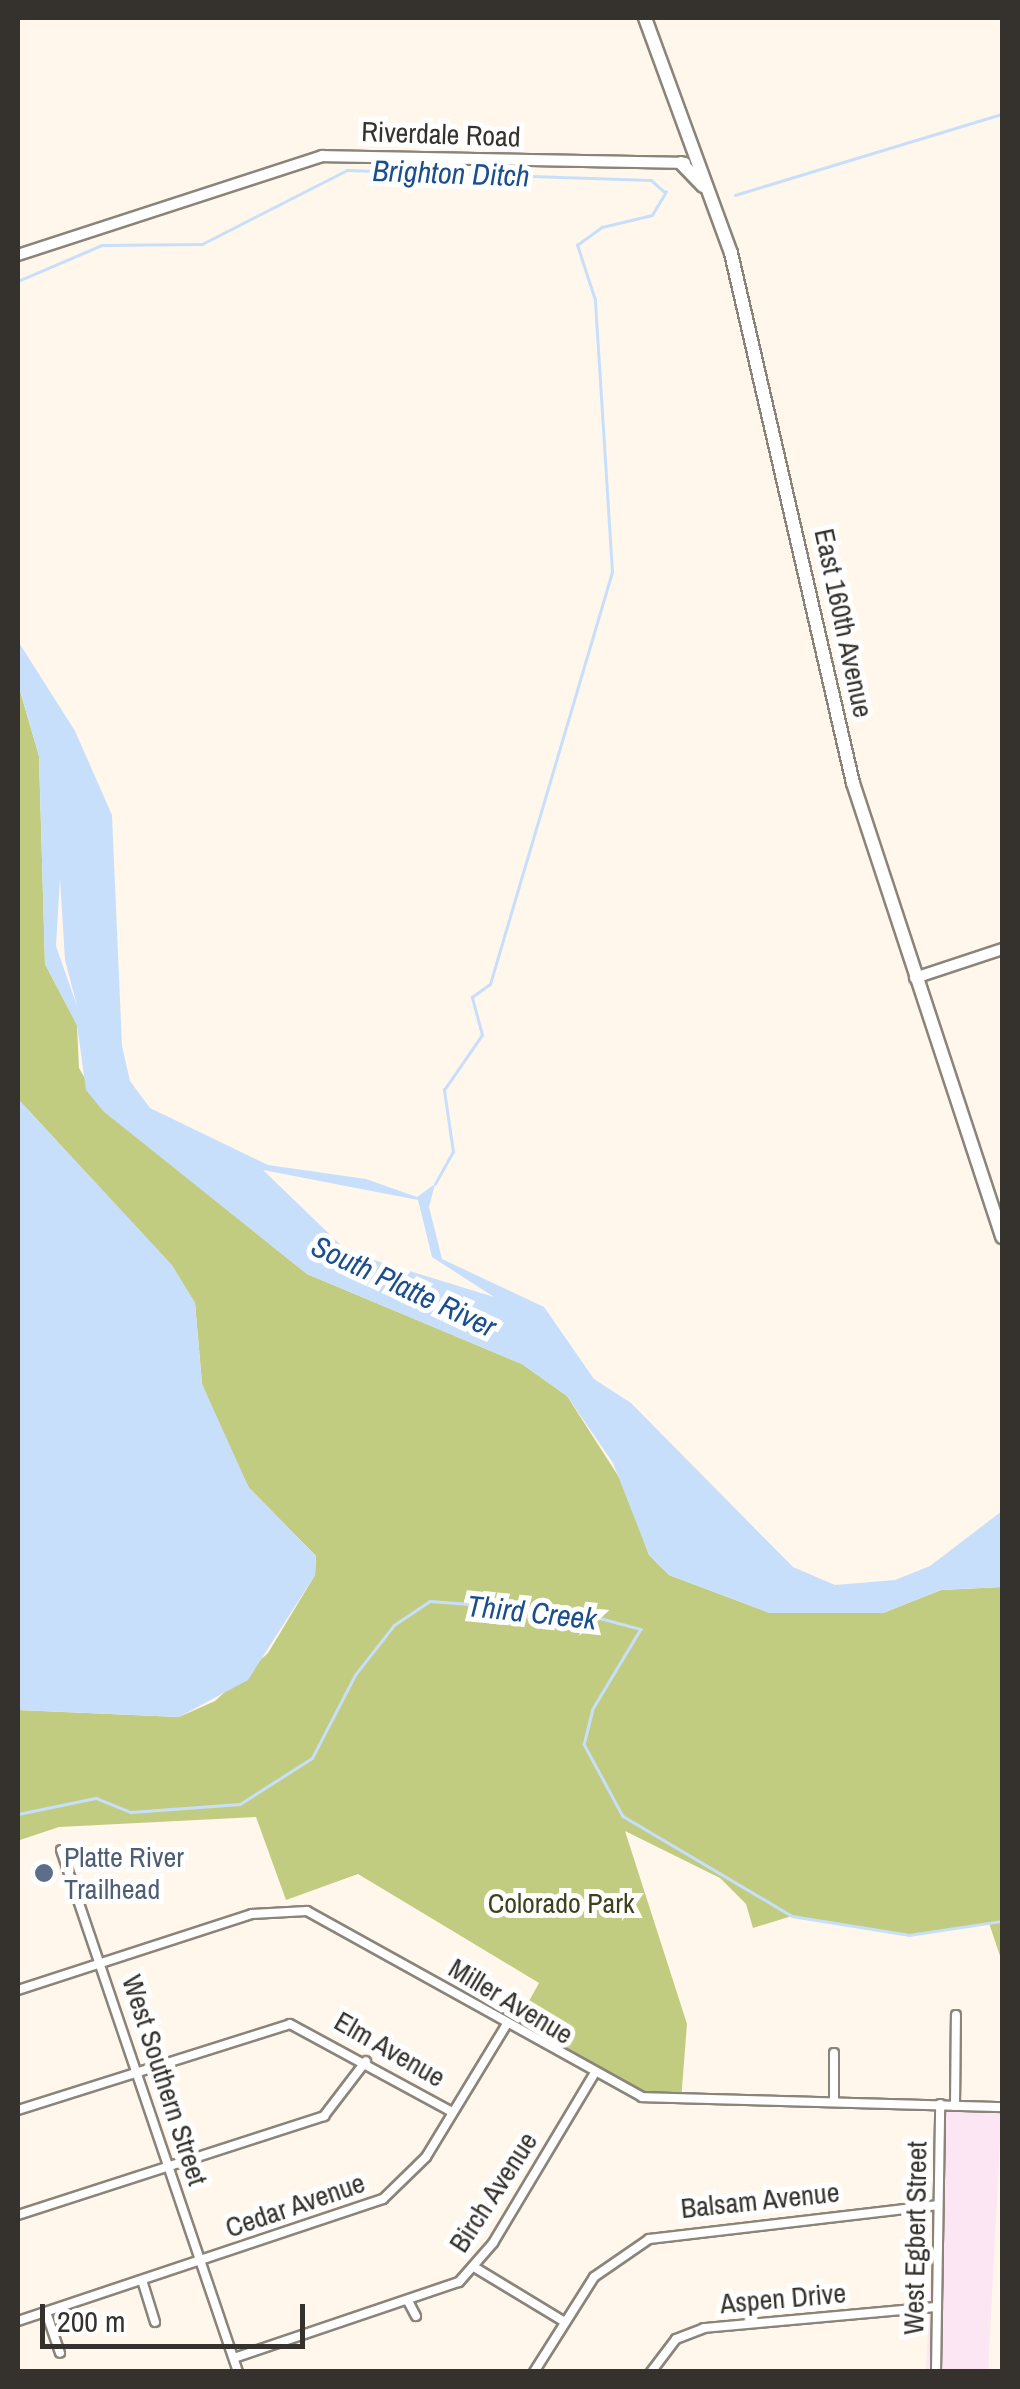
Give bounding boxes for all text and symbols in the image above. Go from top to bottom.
street label: Riverdale Road [361,114,521,154]
water label: Brighton Ditch [372,152,530,194]
street label: East 160th Avenue [807,525,881,721]
water label: South Platte River [306,1227,502,1345]
water label: Third Creek [466,1587,598,1637]
place label: Platte River Trailhead [64,1840,184,1906]
marker: Platte River Trailhead [33,1862,55,1884]
park label: Colorado Park [488,1886,634,1920]
street label: Miller Avenue [442,1951,580,2051]
street label: West Southern Street [115,1971,215,2189]
street label: Elm Avenue [328,2004,452,2094]
street label: Birch Avenue [441,2125,545,2259]
street label: West Egbert Street [897,2141,933,2335]
street label: Cedar Avenue [220,2165,370,2245]
street label: Balsam Avenue [678,2175,842,2225]
street label: Aspen Drive [719,2276,847,2320]
scale bar [45,2284,310,2346]
text: 200 m [57,2301,125,2341]

